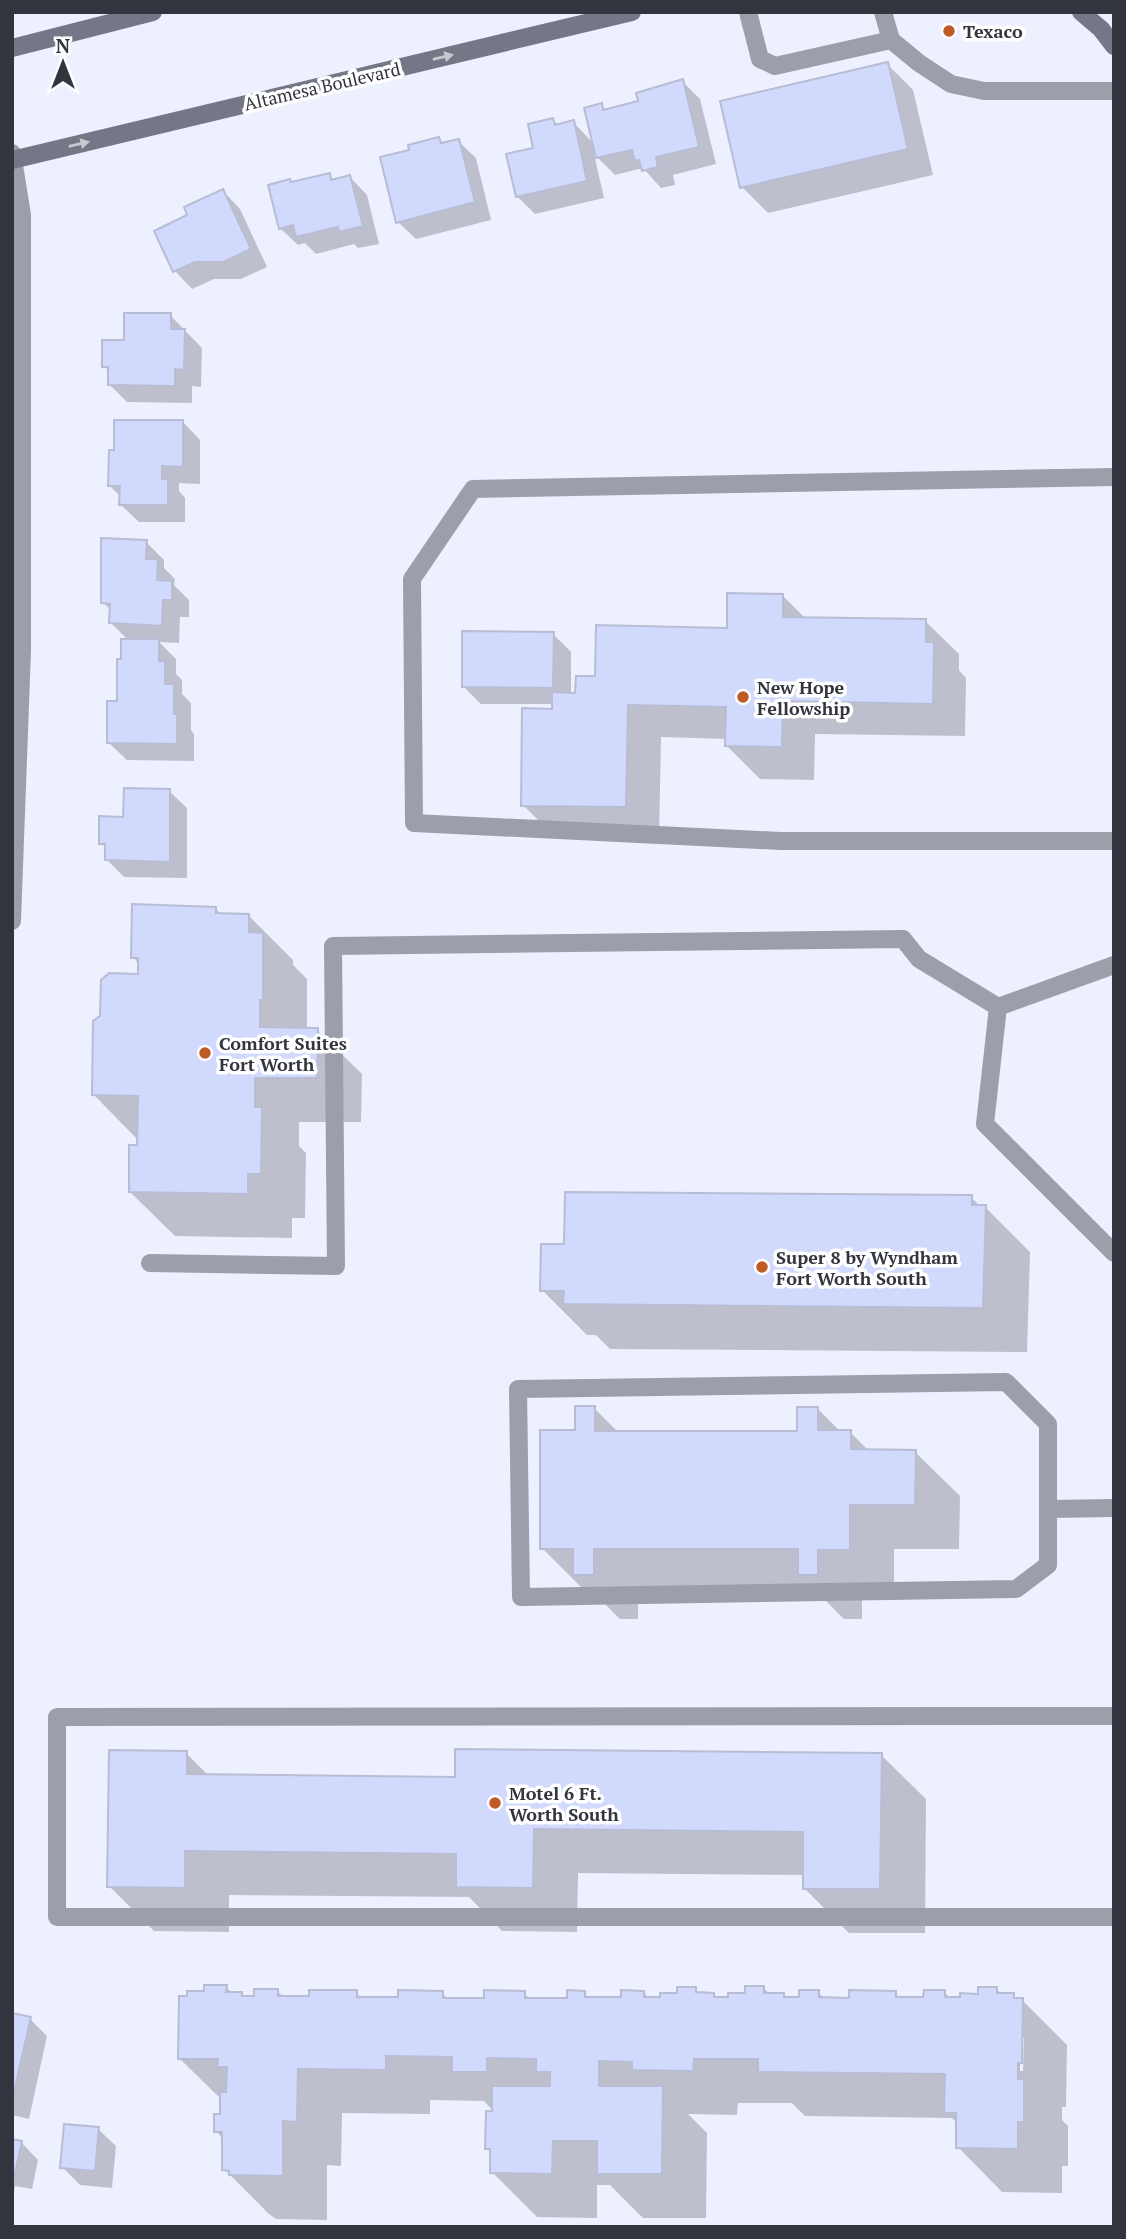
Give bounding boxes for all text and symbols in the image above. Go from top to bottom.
place label: Texaco [963,19,1023,43]
marker: Texaco [941,23,957,39]
north arrow [28,28,98,98]
text: N [56,33,71,58]
one-way arrow [432,51,454,62]
street label: Altamesa Boulevard [241,56,403,116]
one-way arrow [68,138,90,149]
place label: New Hope Fellowship [757,675,850,720]
marker: New Hope Fellowship [735,689,751,705]
place label: Comfort Suites Fort Worth [219,1031,347,1076]
marker: Comfort Suites Fort Worth [197,1045,213,1061]
place label: Super 8 by Wyndham Fort Worth South [776,1245,958,1290]
marker: Super 8 by Wyndham Fort Worth South [754,1259,770,1275]
place label: Motel 6 Ft. Worth South [509,1781,619,1826]
marker: Motel 6 Ft. Worth South [487,1795,503,1811]

